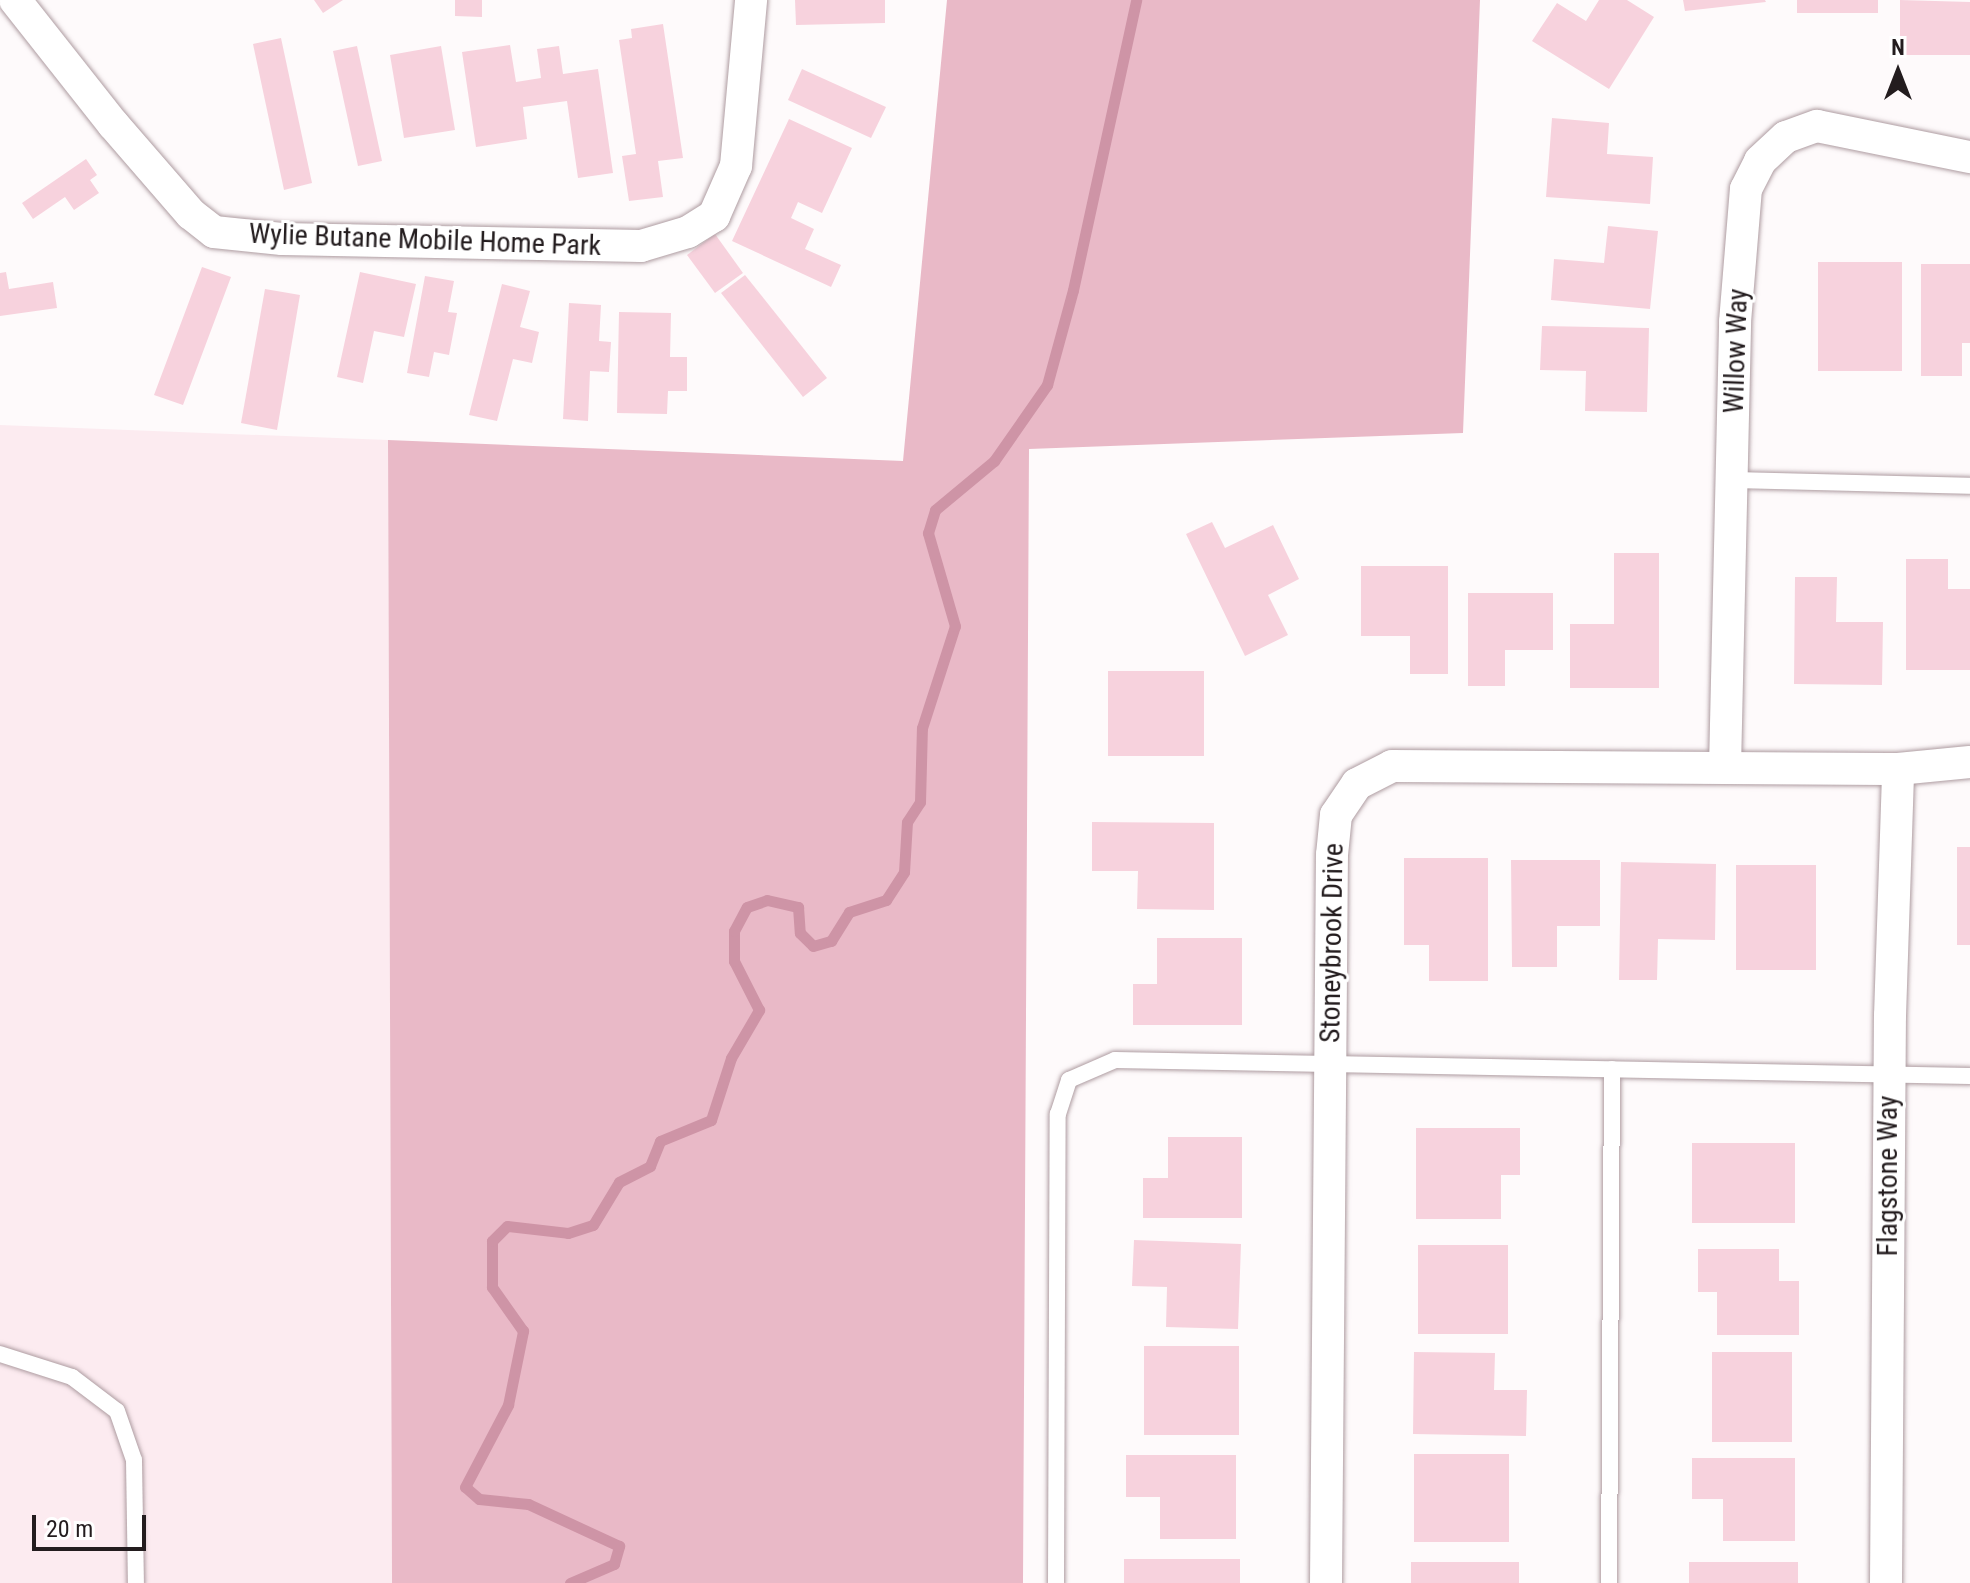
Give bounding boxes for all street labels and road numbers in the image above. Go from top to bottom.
street label: Wylie Butane Mobile Home Park [248,217,602,263]
street label: Willow Way [1717,288,1755,414]
street label: Stoneybrook Drive [1313,843,1351,1043]
street label: Flagstone Way [1871,1096,1905,1256]

